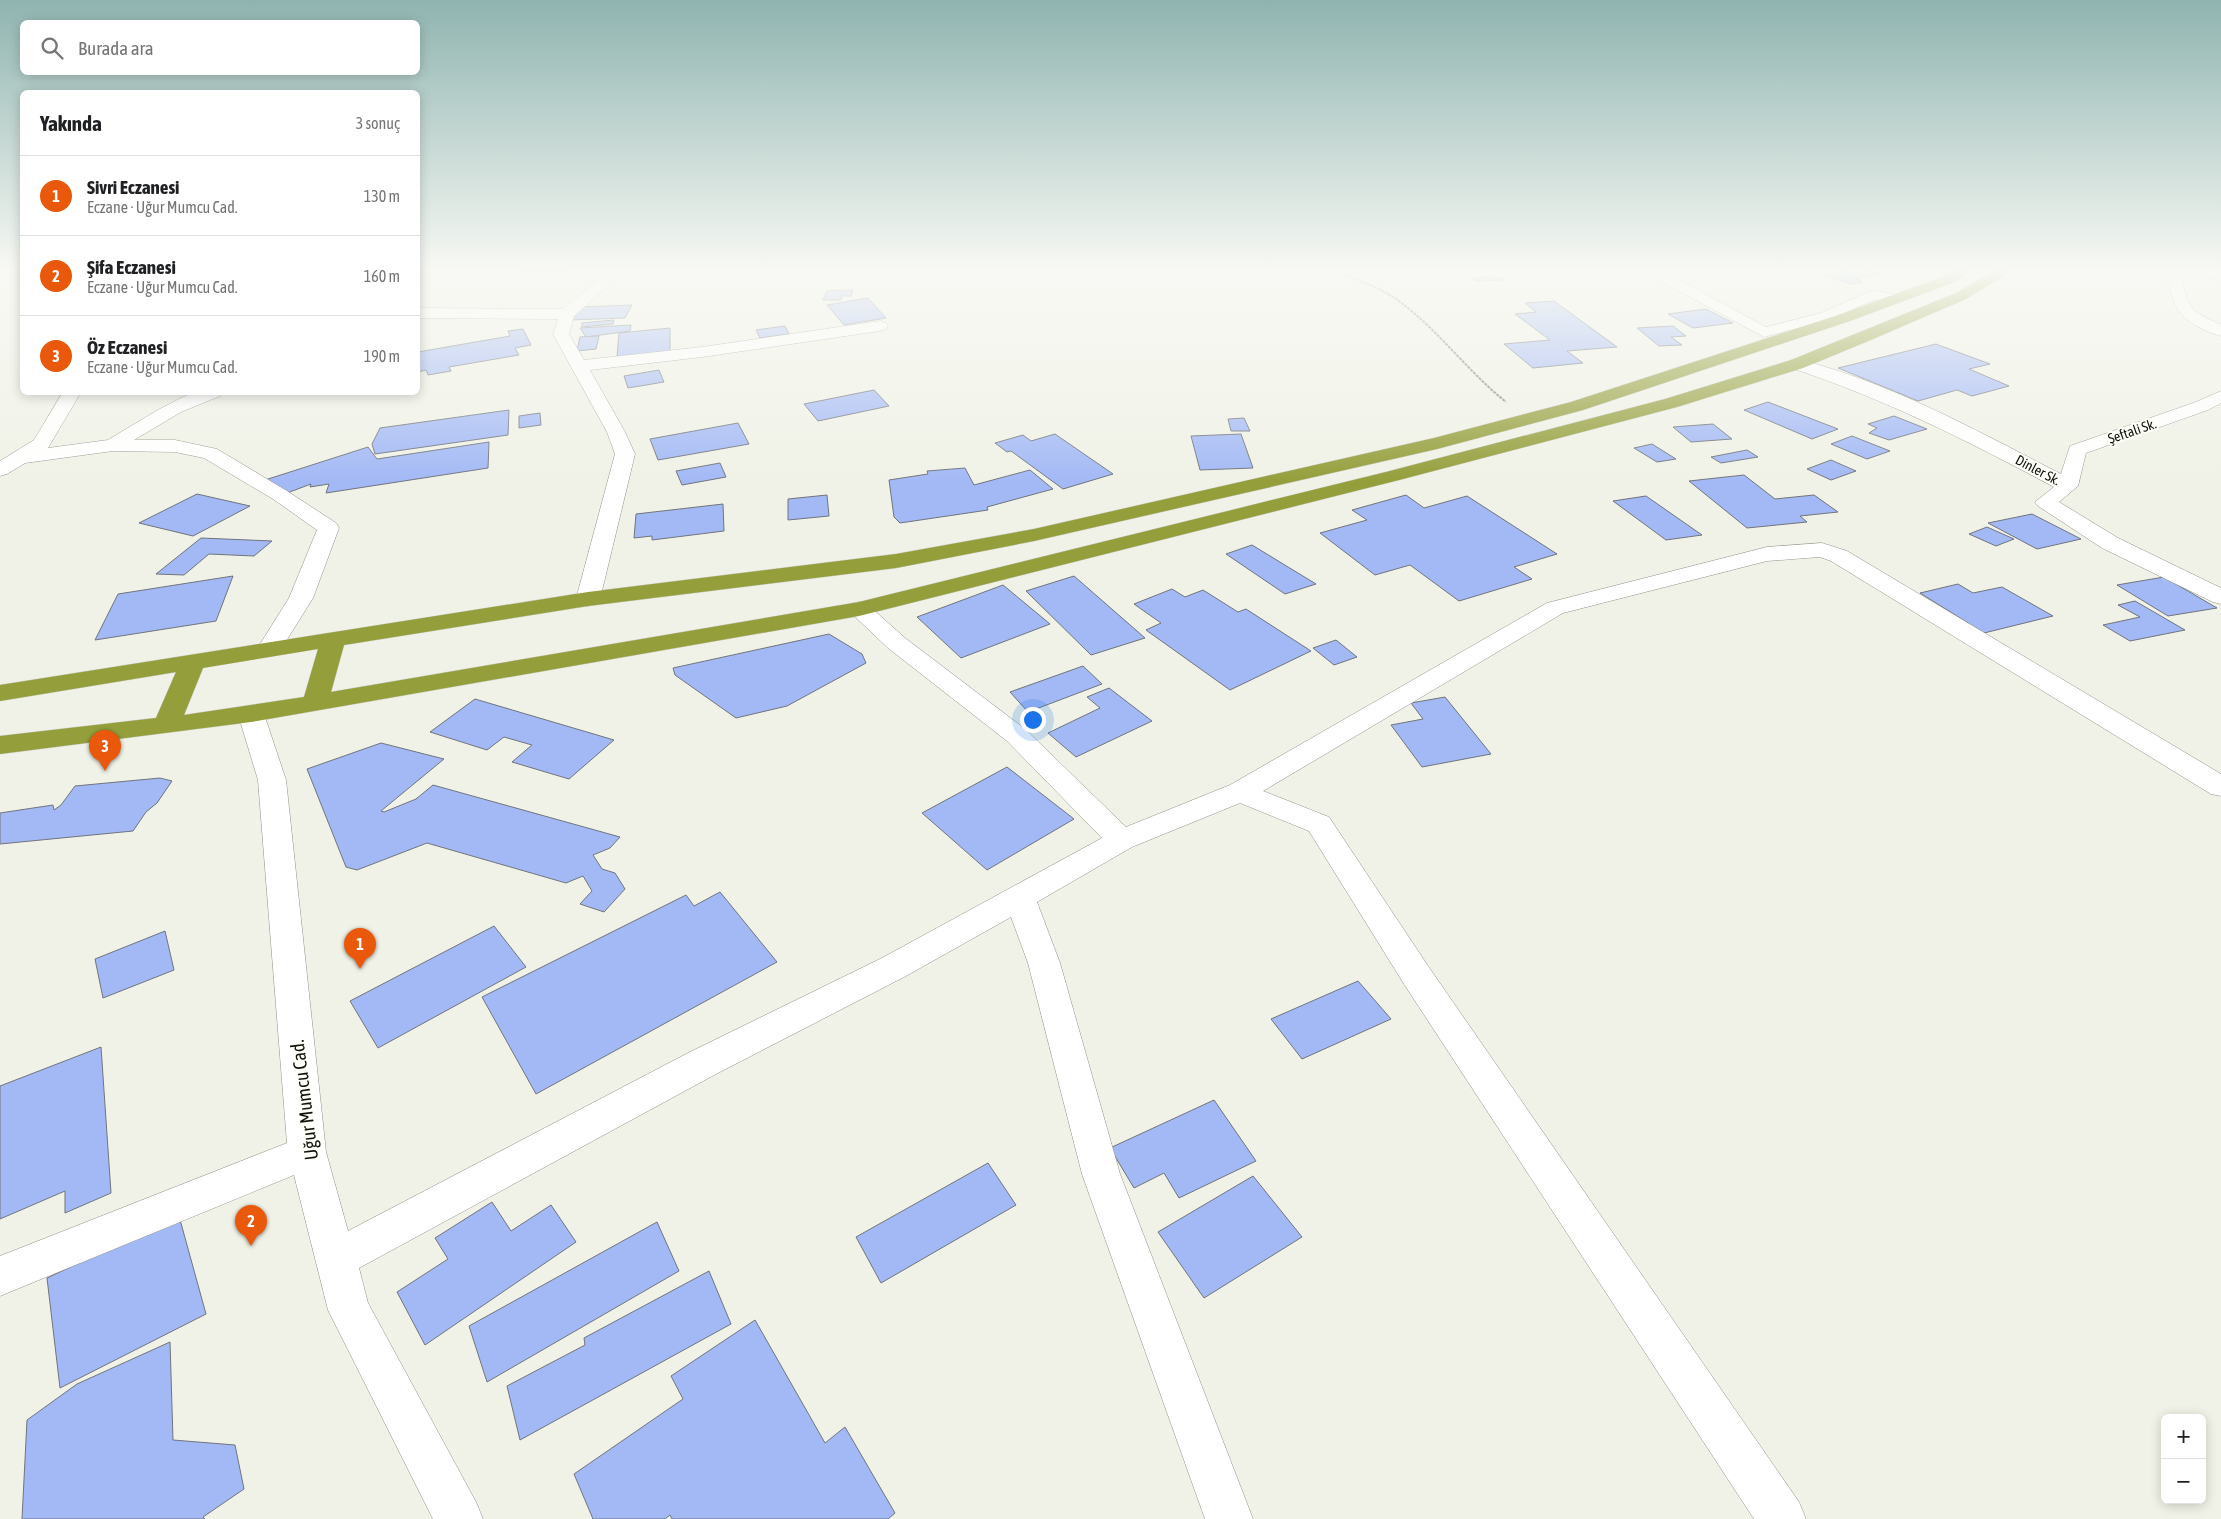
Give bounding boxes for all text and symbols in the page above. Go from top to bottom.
search box [20,20,420,75]
icon: search [38,34,66,62]
text: Burada ara [78,37,154,59]
text: Yakında [40,111,102,135]
text: 3 sonuç [356,114,400,132]
text: Sivri Eczanesi [87,176,179,198]
text: 1 [52,187,60,205]
text: 130 m [364,187,400,205]
text: Eczane · Uğur Mumcu Cad. [87,198,238,216]
text: Şifa Eczanesi [87,256,176,278]
text: 2 [52,267,60,285]
text: 160 m [364,267,400,285]
text: Eczane · Uğur Mumcu Cad. [87,278,238,296]
text: Öz Eczanesi [87,336,167,358]
text: 3 [52,347,60,365]
text: 190 m [364,347,400,365]
text: Eczane · Uğur Mumcu Cad. [87,358,238,376]
street label: Şeftali Sk. [2106,415,2158,447]
street label: Dinler Sk. [2013,452,2063,488]
your location [1020,707,1046,733]
pin: 3 [89,730,121,771]
pin: 1 [344,928,376,969]
street label: Uğur Mumcu Cad. [286,1039,322,1161]
pin: 2 [235,1205,267,1246]
map controls [2161,1414,2206,1504]
button: + [2161,1414,2206,1459]
button: − [2161,1459,2206,1504]

